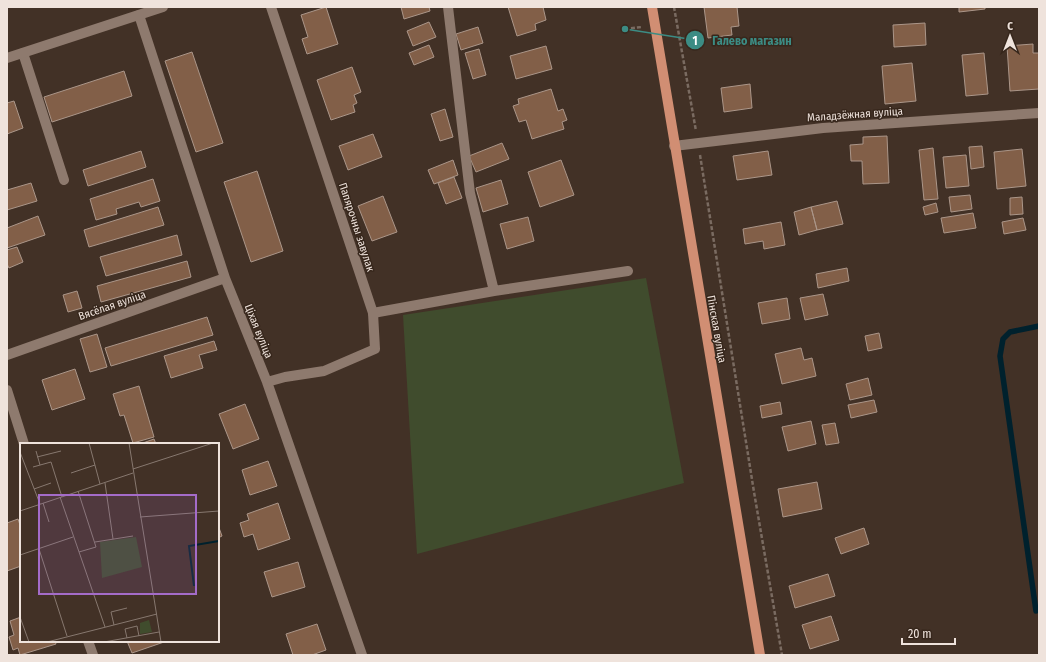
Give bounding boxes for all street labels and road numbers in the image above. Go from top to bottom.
street label: Маладзёжная вуліца [807,105,903,124]
street label: Папярочны завулак [336,181,377,274]
street label: Вясёлая вуліца [77,288,147,323]
street label: Пінская вуліца [704,294,729,364]
street label: Ціхая вуліца [242,302,275,360]

